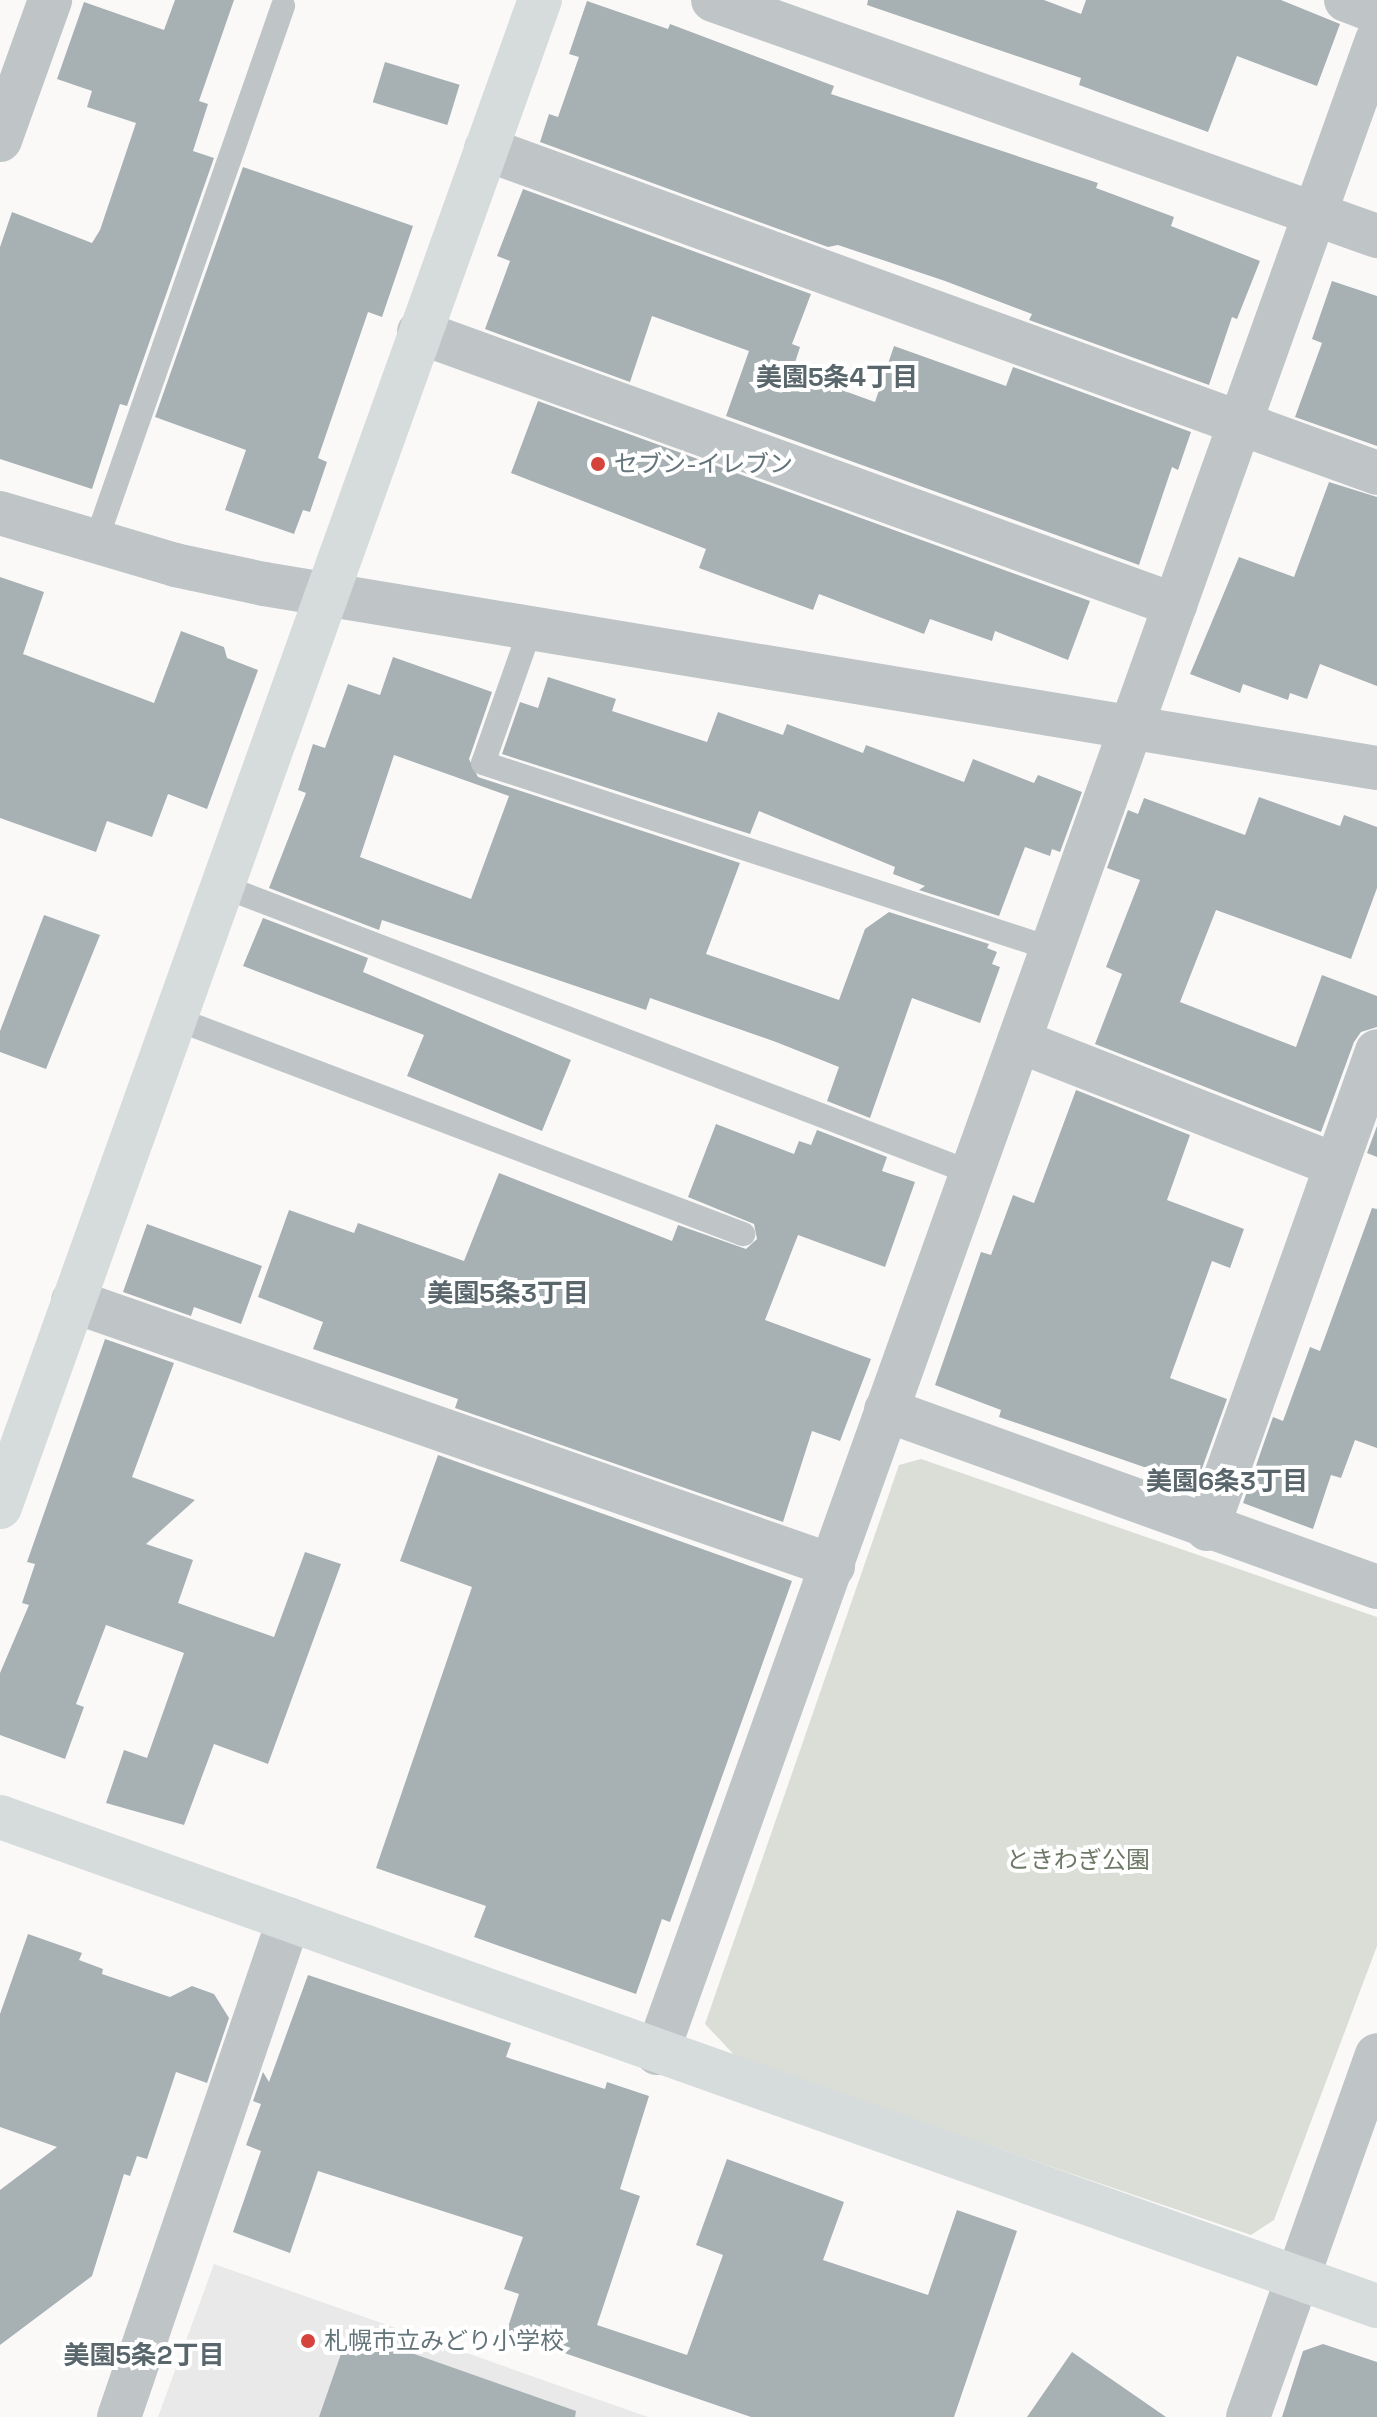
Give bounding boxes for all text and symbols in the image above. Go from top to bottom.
district label: 美園5条4丁目 [756,362,918,394]
place label: セブン-イレブン [614,450,793,478]
marker: セブン-イレブン [589,455,607,473]
district label: 美園5条3丁目 [427,1278,589,1310]
district label: 美園6条3丁目 [1146,1466,1308,1498]
park label: ときわぎ公園 [1006,1846,1150,1874]
place label: 札幌市立みどり小学校 [324,2327,564,2355]
marker: 札幌市立みどり小学校 [299,2332,317,2350]
district label: 美園5条2丁目 [63,2340,225,2372]

